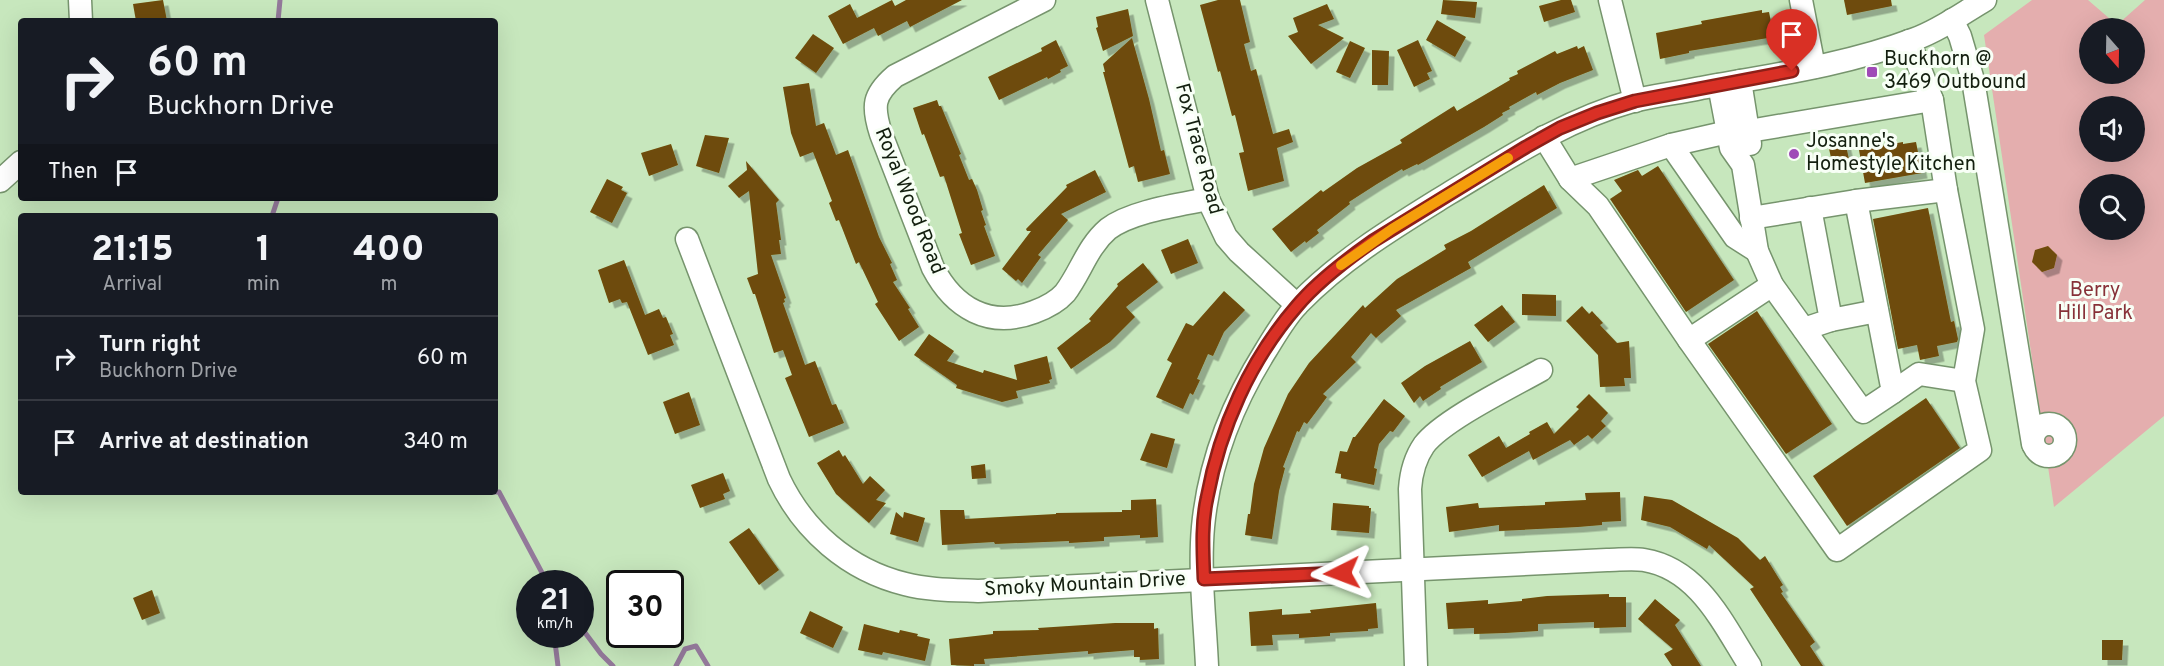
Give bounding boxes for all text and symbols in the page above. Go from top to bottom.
pin [1766,9,1817,71]
icon: arrive [1775,18,1808,51]
north arrow [2079,18,2145,84]
map controls [2079,18,2145,240]
text: 60 m [147,38,248,91]
icon: right [48,42,126,120]
place label: Buckhorn @ 3469 Outbound [1884,47,2026,96]
marker: Buckhorn @ 3469 Outbound [1865,65,1879,79]
street label: Fox Trace Road [1168,81,1228,217]
text: Buckhorn Drive [147,90,334,124]
button: sound [2079,96,2145,162]
street label: Royal Wood Road [868,124,950,278]
place label: Josanne's Homestyle Kitchen [1806,129,1976,178]
marker: Josanne's Homestyle Kitchen [1787,147,1801,161]
icon: arrive [110,156,143,189]
text: Then [48,159,98,186]
button: search [2079,174,2145,240]
text: 21:15 [91,228,174,274]
text: 1 [256,228,271,274]
text: 400 [353,228,425,274]
text: Arrival [103,272,162,298]
text: min [247,272,280,298]
text: m [381,272,398,298]
park label: Berry Hill Park [2057,278,2133,327]
text: Turn right [99,332,201,359]
icon: right [48,342,81,375]
text: 60 m [417,345,468,372]
text: Buckhorn Drive [99,359,238,385]
icon: arrive [48,426,81,459]
text: Arrive at destination [99,429,309,456]
text: 340 m [403,429,468,456]
position arrow [1310,541,1374,605]
street label: Smoky Mountain Drive [983,567,1187,603]
speed limit sign: 30 [606,570,684,648]
text: 21 [540,583,570,620]
text: km/h [537,615,573,634]

